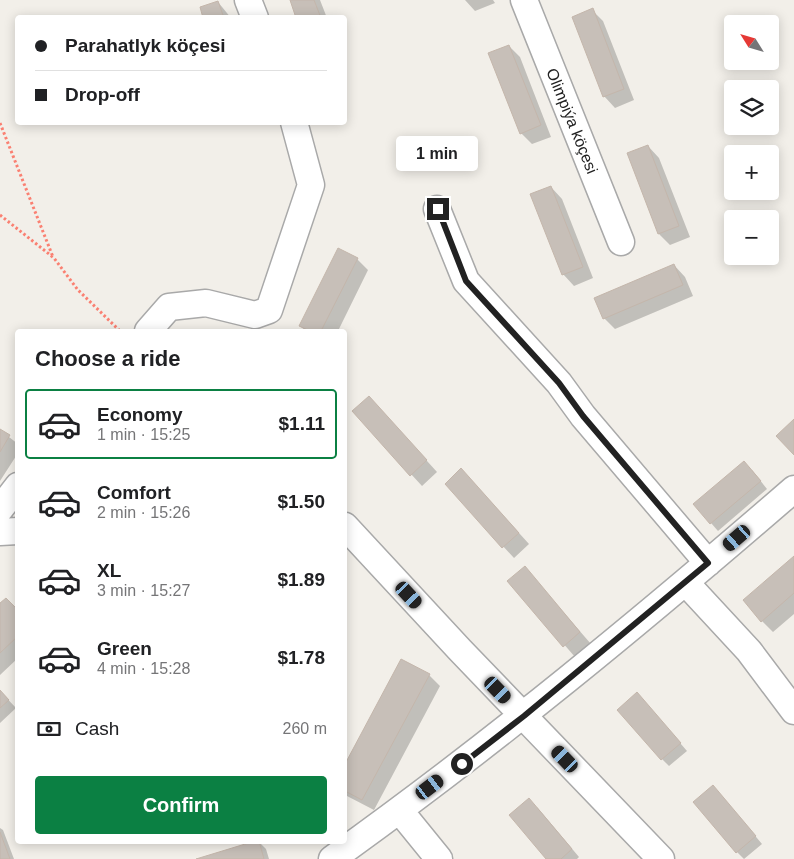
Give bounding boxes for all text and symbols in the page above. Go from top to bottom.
north arrow [724,15,779,70]
map controls [724,15,779,265]
text: Parahatlyk köçesi [65,35,226,56]
street label: Olimpiýa köçesi [543,66,601,176]
button: layers [724,80,779,135]
text: Drop-off [65,84,140,105]
callout: 1 min [397,136,479,172]
text: 1 min [416,145,458,162]
button: + [724,145,779,200]
route end [427,198,449,220]
button: − [724,210,779,265]
text: Choose a ride [35,346,180,371]
icon: car [37,402,82,447]
text: Economy [97,404,183,425]
text: $1.11 [279,413,325,434]
text: 1 min · 15:25 [97,426,190,443]
icon: car [37,480,82,525]
text: Comfort [97,482,171,503]
text: $1.50 [277,491,325,512]
text: 2 min · 15:26 [97,504,190,521]
car [720,522,753,554]
icon: car [37,558,82,603]
text: XL [97,560,121,581]
text: $1.89 [277,569,325,590]
car [393,579,424,611]
text: 3 min · 15:27 [97,582,190,599]
icon: car [37,636,82,681]
text: Green [97,638,152,659]
text: $1.78 [277,647,325,668]
text: 4 min · 15:28 [97,660,190,677]
car [482,674,513,706]
icon: cash [35,715,63,743]
text: Cash [75,718,119,739]
text: 260 m [283,720,327,737]
car [549,743,580,775]
route start [451,753,473,775]
car [413,772,446,802]
button: Confirm [35,776,327,834]

